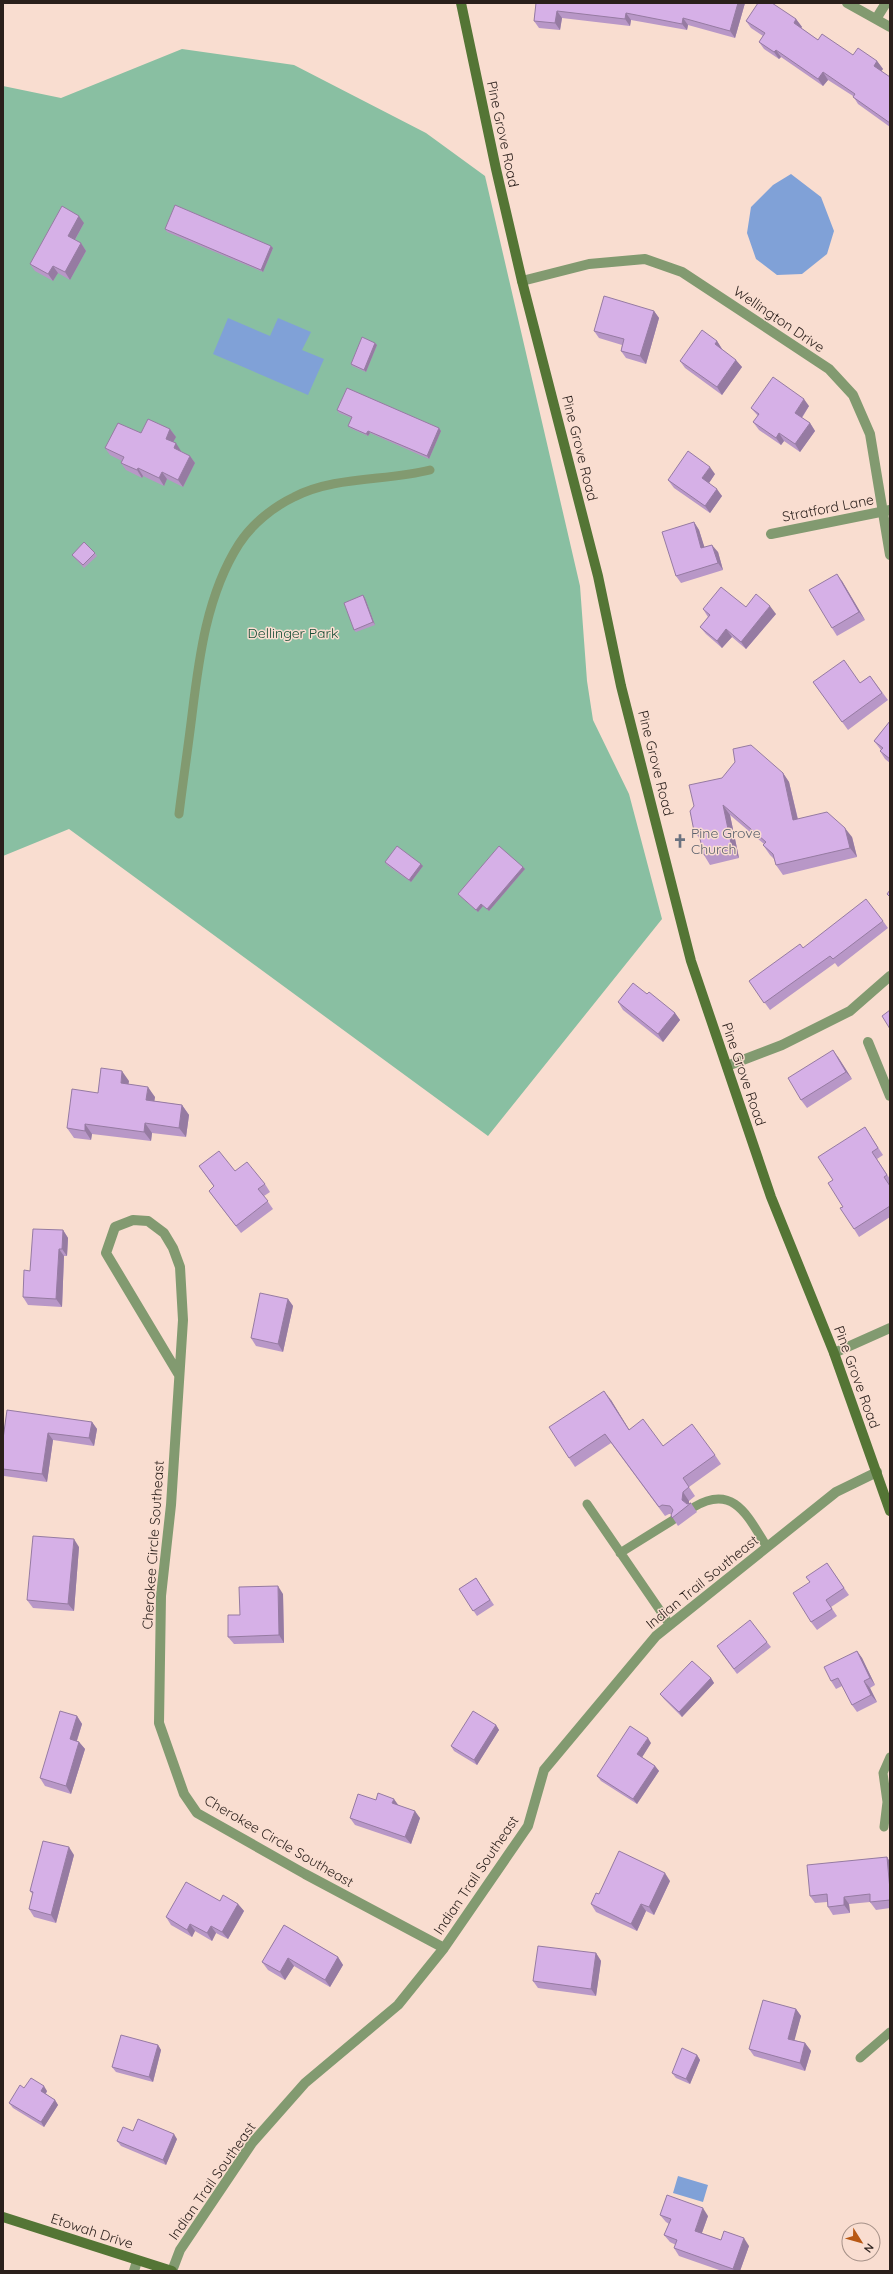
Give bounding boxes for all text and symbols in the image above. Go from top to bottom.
street label: Pine Grove Road [483,79,523,189]
street label: Wellington Drive [730,282,828,356]
street label: Pine Grove Road [558,393,602,503]
street label: Stratford Lane [781,490,875,526]
park label: Dellinger Park [248,624,338,642]
street label: Pine Grove Road [634,708,678,818]
place label: Pine Grove Church [691,824,761,858]
church icon: Pine Grove Church [672,833,688,849]
street label: Pine Grove Road [718,1020,770,1128]
street label: Pine Grove Road [830,1323,884,1431]
street label: Cherokee Circle Southeast [138,1460,168,1630]
street label: Indian Trail Southeast [642,1531,762,1633]
street label: Cherokee Circle Southeast [201,1791,357,1891]
street label: Indian Trail Southeast [430,1812,523,1938]
street label: Indian Trail Southeast [165,2118,260,2243]
street label: Etowah Drive [49,2209,136,2253]
north arrow [841,2222,881,2262]
text: N [861,2241,877,2255]

